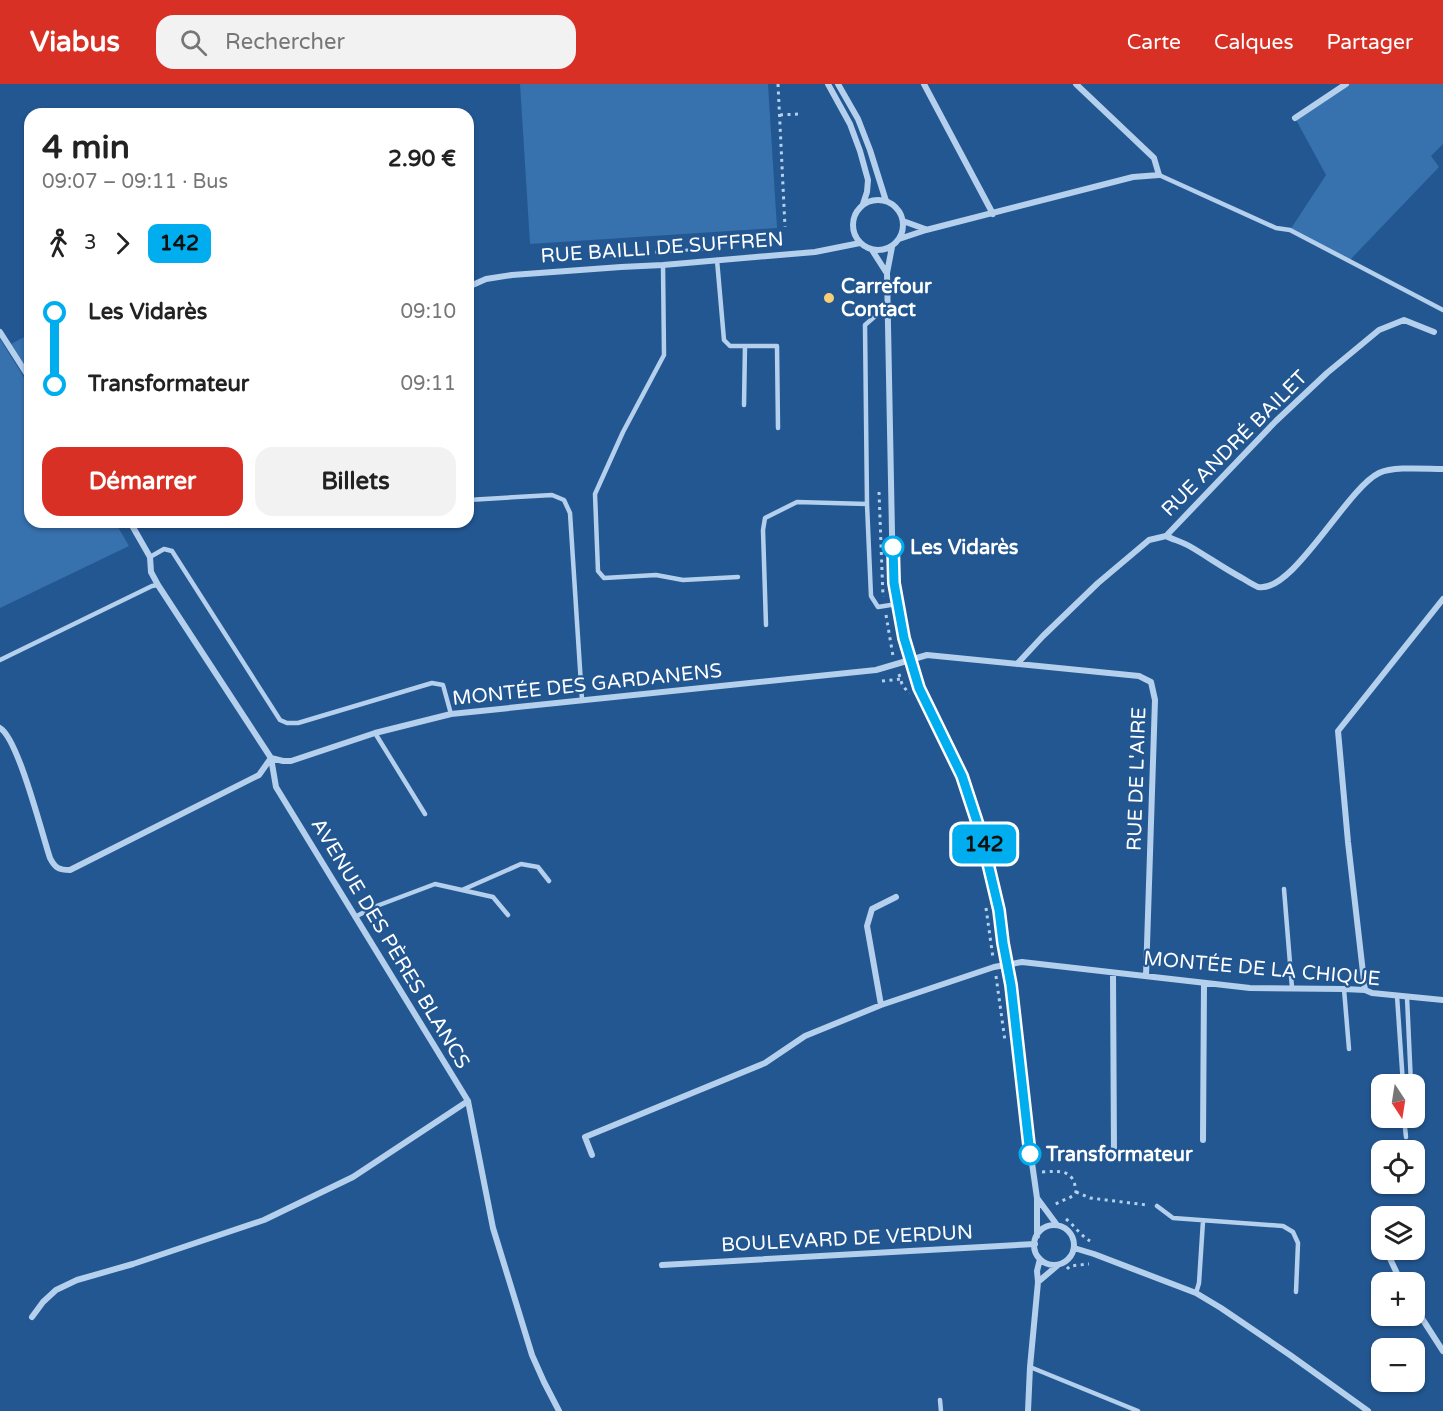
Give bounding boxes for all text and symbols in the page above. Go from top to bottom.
search box [156,15,576,69]
text: Viabus [30,25,120,59]
icon: search [177,26,210,59]
text: Rechercher [225,29,345,55]
text: Carte [1127,30,1181,55]
text: Calques [1214,30,1294,55]
text: Partager [1327,30,1413,55]
text: 4 min [42,128,130,167]
text: 2.90 € [388,146,456,172]
text: 09:07 – 09:11 · Bus [42,170,228,194]
icon: walk [42,227,75,260]
icon: forward [106,227,139,260]
street label: RUE BAILLI DE SUFFREN [540,228,784,268]
text: 3 [84,231,97,255]
text: 142 [160,231,199,256]
place label: Carrefour Contact [841,275,932,322]
marker: Carrefour Contact [822,291,836,305]
text: Les Vidarès [88,299,207,325]
text: 09:10 [401,300,456,324]
street label: RUE ANDRÉ BAILET [1156,365,1313,522]
text: Transformateur [88,371,249,397]
text: 09:11 [401,372,456,396]
button: Démarrer [42,447,243,516]
button: Billets [255,447,456,516]
marker: Les Vidarès [882,536,904,558]
place label: Les Vidarès [910,536,1019,560]
street label: MONTÉE DES GARDANENS [451,658,723,711]
street label: RUE DE L'AIRE [1122,707,1152,851]
street label: AVENUE DES PÈRES BLANCS [306,813,475,1073]
line badge: 142 [950,824,1018,864]
text: 142 [964,832,1004,857]
street label: MONTÉE DE LA CHIQUE [1143,946,1381,991]
north arrow [1371,1074,1425,1128]
map controls [1371,1074,1425,1392]
button: locate [1371,1140,1425,1194]
marker: Transformateur [1019,1143,1041,1165]
place label: Transformateur [1045,1143,1193,1167]
button: layers [1371,1206,1425,1260]
street label: BOULEVARD DE VERDUN [721,1220,974,1258]
button: + [1371,1272,1425,1326]
button: − [1371,1338,1425,1392]

